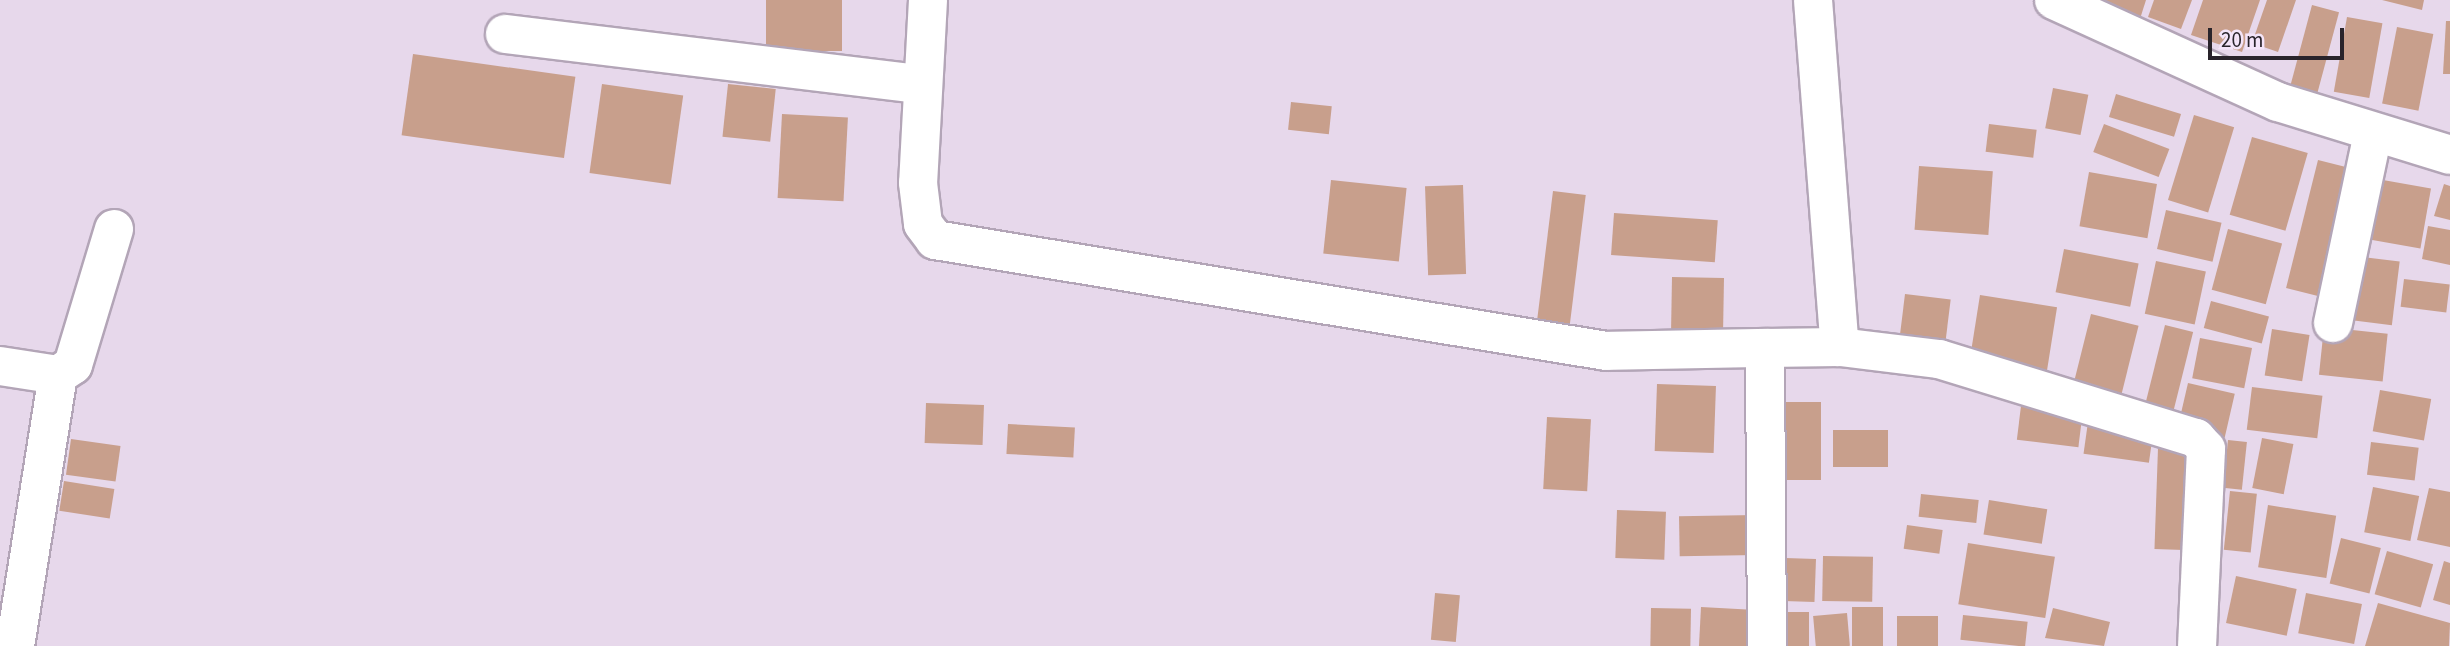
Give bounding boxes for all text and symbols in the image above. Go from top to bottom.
scale bar [2212,14,2348,58]
text: 20 m [2221,25,2263,55]

